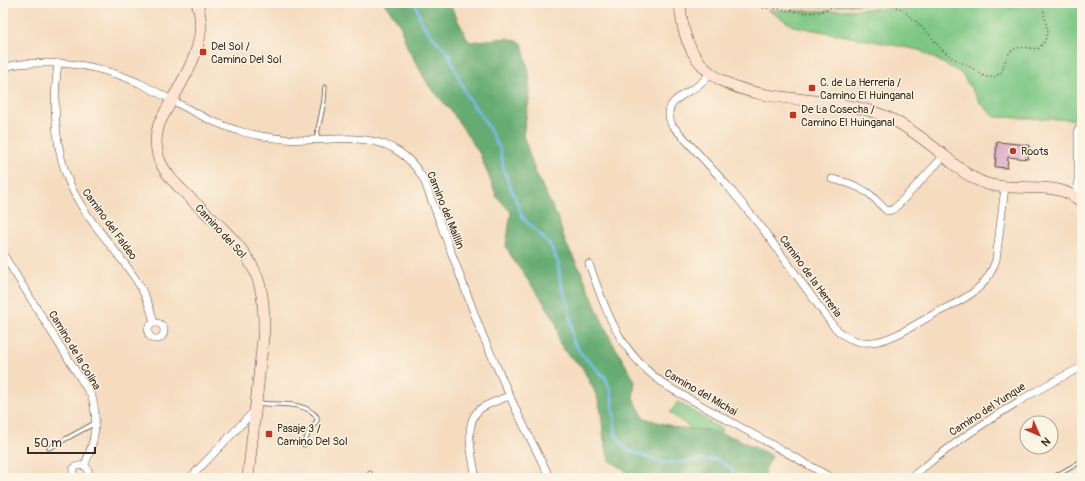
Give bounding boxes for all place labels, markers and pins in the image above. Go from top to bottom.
place label: Del Sol / Camino Del Sol [211,40,282,66]
marker: Del Sol / Camino Del Sol [198,47,208,57]
place label: C. de La Herreria / Camino El Huinganal [820,76,914,102]
marker: C. de La Herreria / Camino El Huinganal [807,83,817,93]
place label: De La Cosecha / Camino El Huinganal [801,103,895,129]
marker: De La Cosecha / Camino El Huinganal [788,110,798,120]
place label: Roots [1021,145,1049,158]
marker: Roots [1008,146,1018,156]
place label: Pasaje 3 / Camino Del Sol [277,422,348,448]
marker: Pasaje 3 / Camino Del Sol [264,429,274,439]

